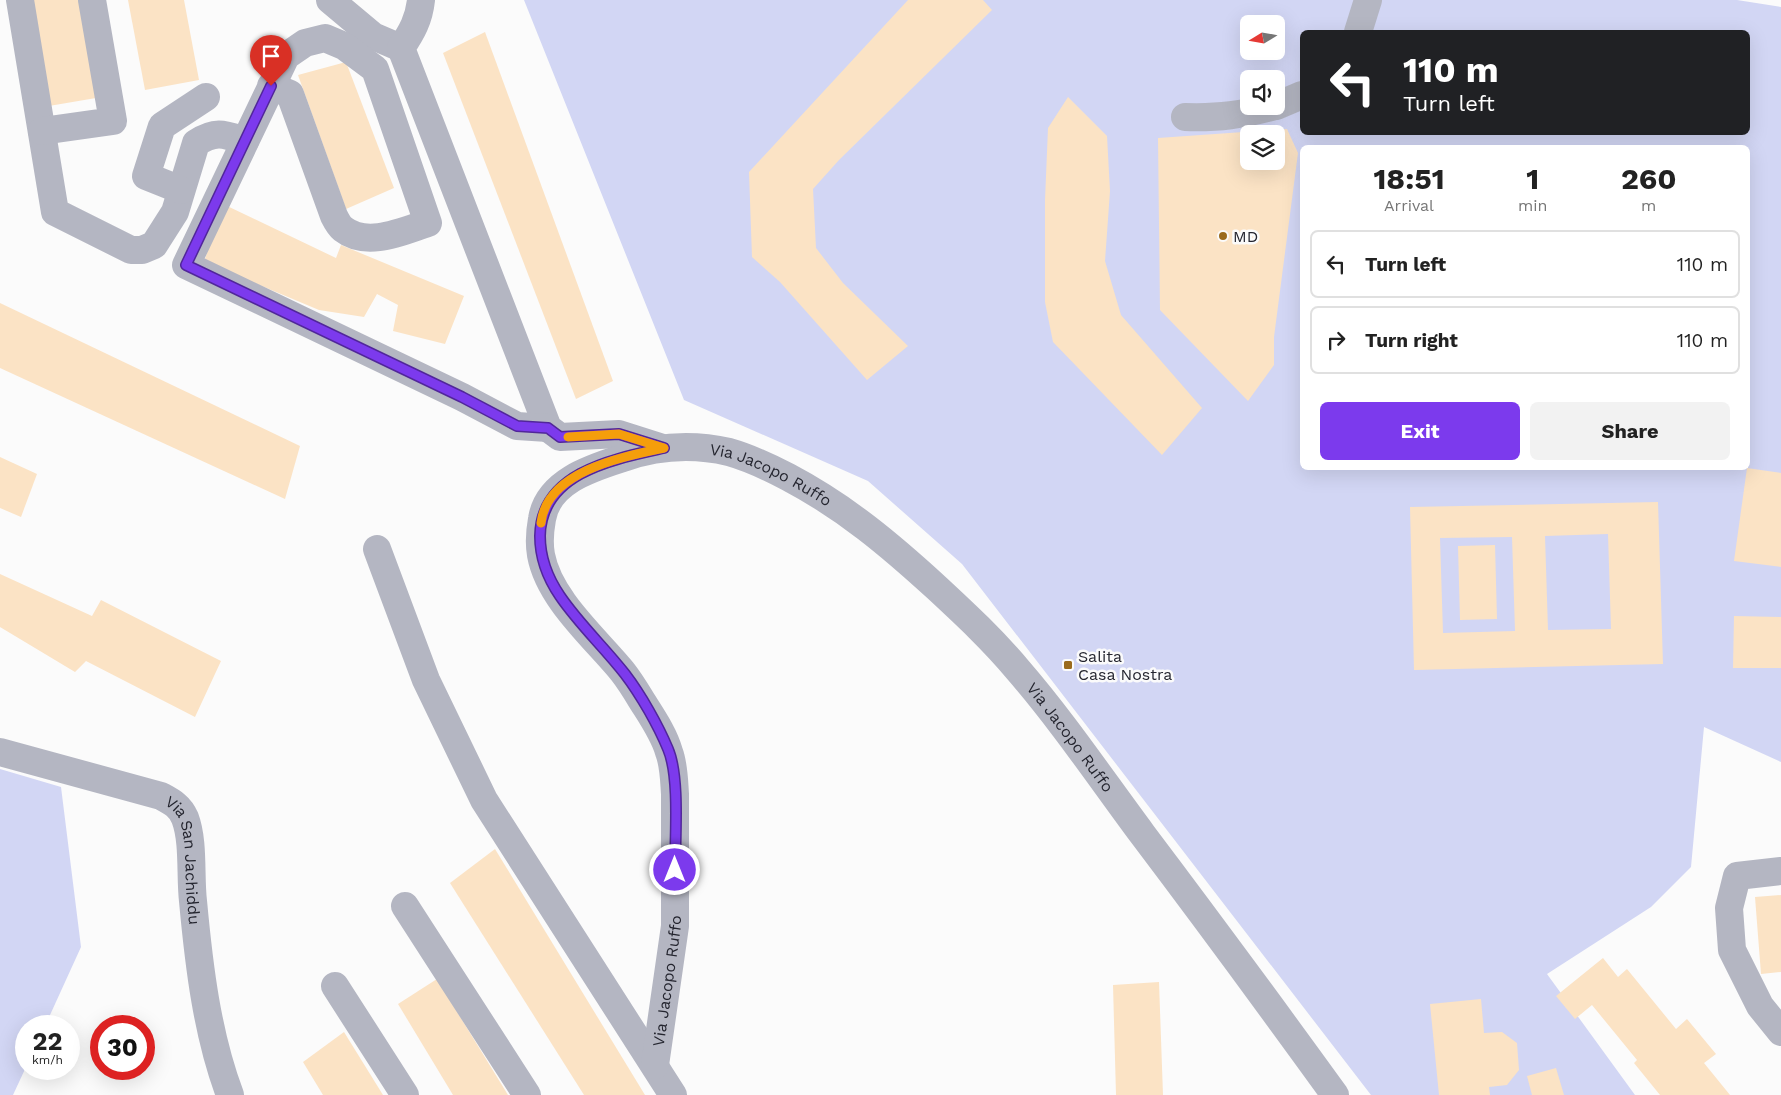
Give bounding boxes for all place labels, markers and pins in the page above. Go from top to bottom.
pin [250,35,292,86]
place label: MD [1233,227,1258,246]
marker: MD [1217,230,1229,242]
place label: Salita Casa Nostra [1078,647,1172,684]
marker: Salita Casa Nostra [1062,659,1074,671]

